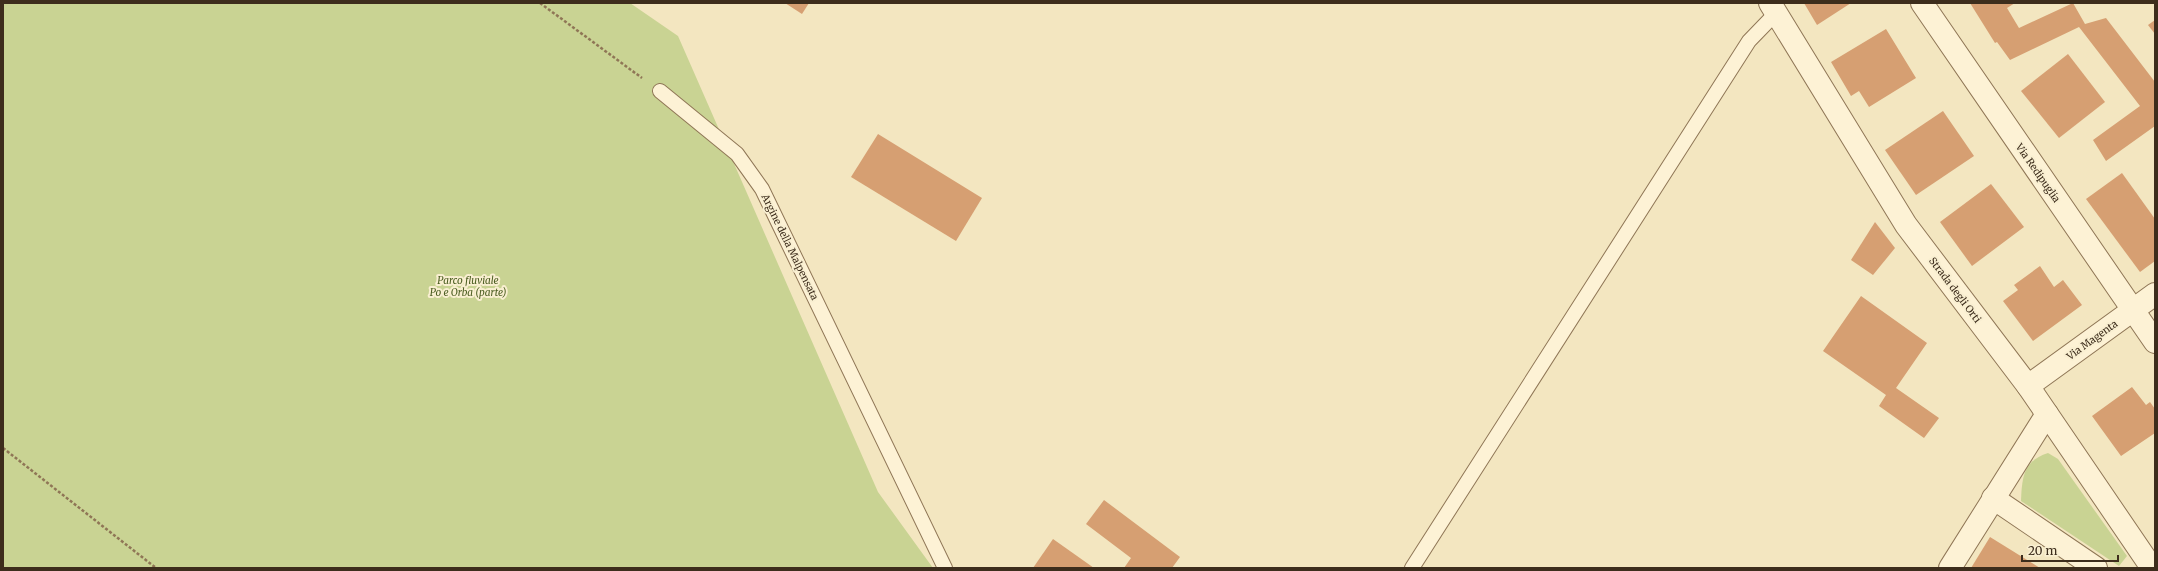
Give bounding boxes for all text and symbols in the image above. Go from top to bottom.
street label: Via Redipuglia [2012,140,2063,205]
street label: Argine della Malpensata [758,191,822,303]
street label: Strada degli Orti [1926,255,1984,325]
park label: Parco fluviale Po e Orba (parte) [430,274,506,299]
street label: Via Magenta [2063,317,2121,363]
scale bar [2022,537,2118,563]
text: 20 m [2028,543,2057,558]

